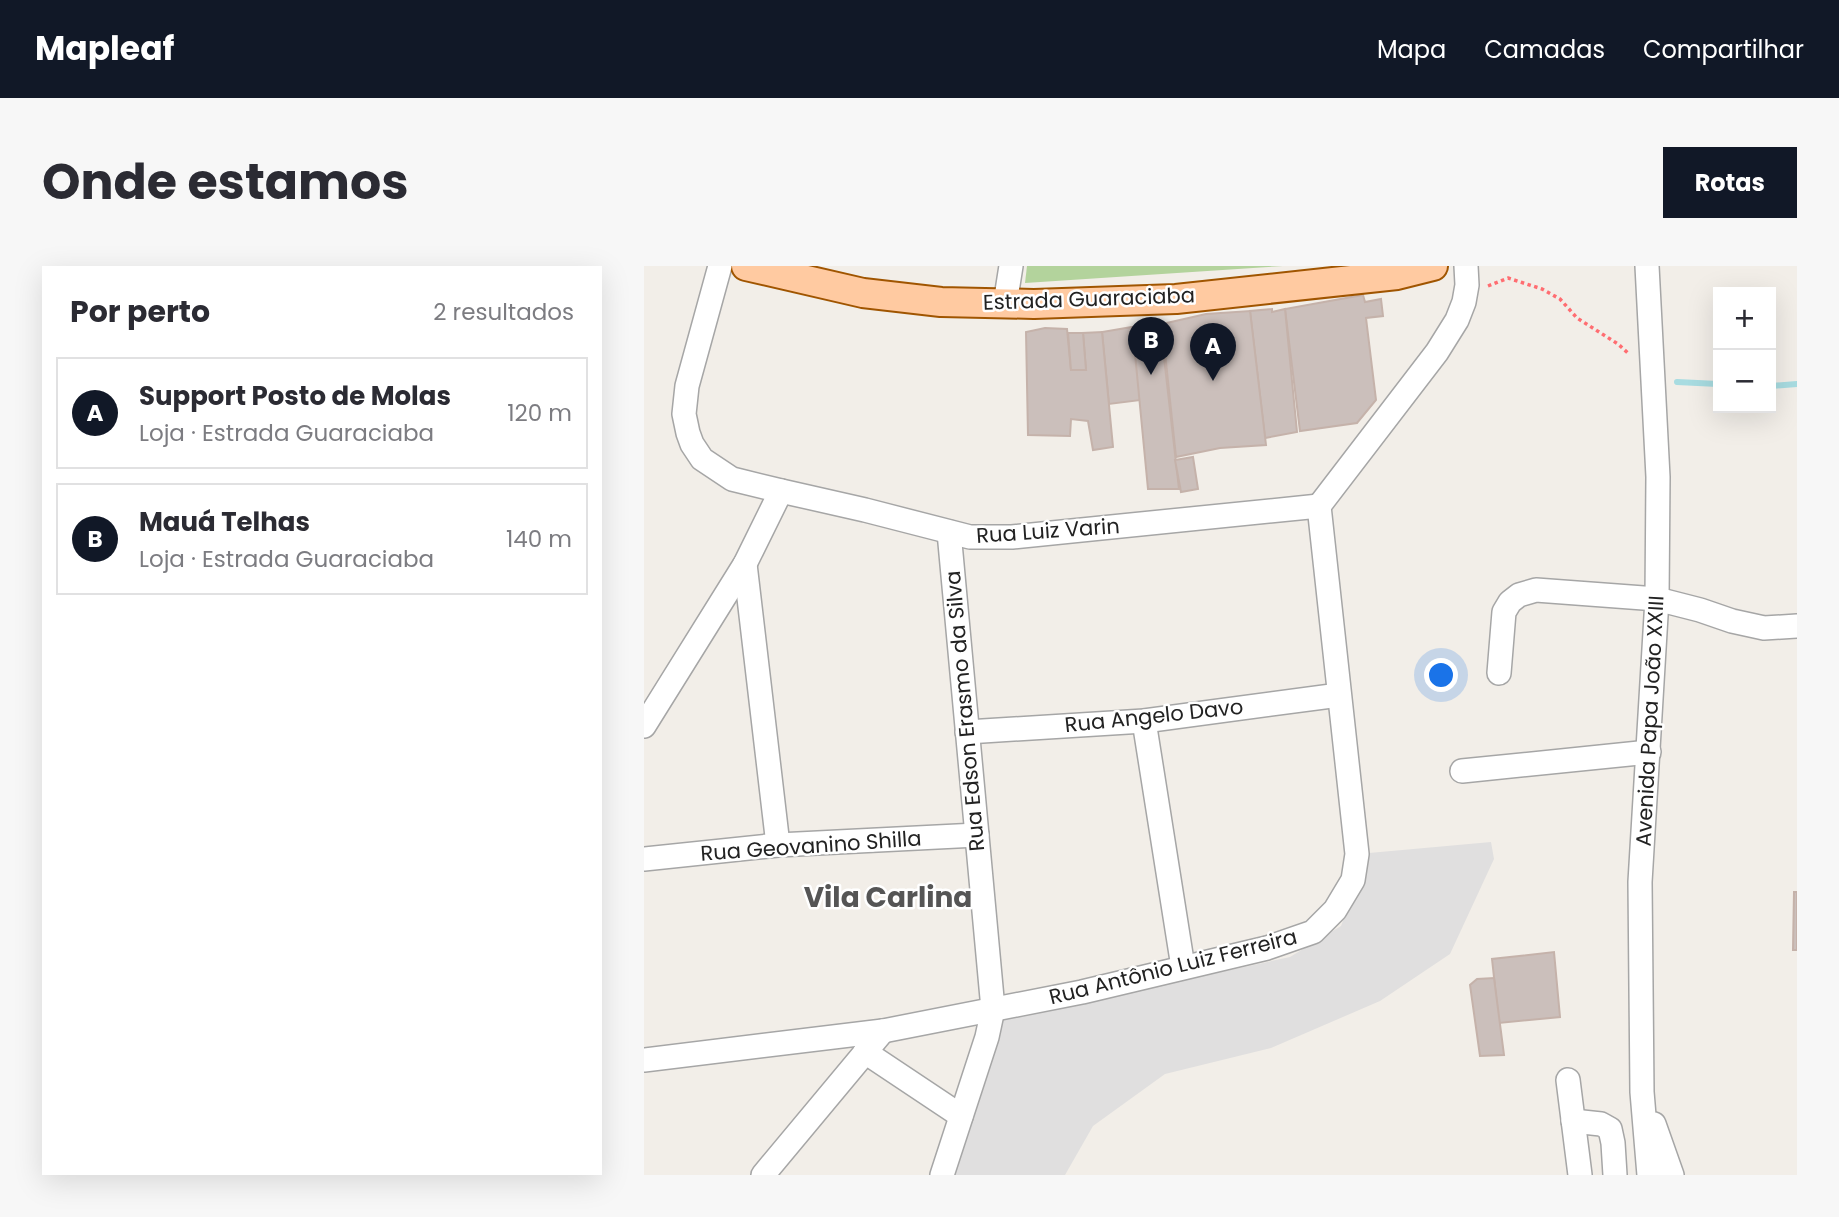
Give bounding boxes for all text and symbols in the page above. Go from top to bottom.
text: Mapleaf [35,25,174,72]
text: Mapa [1377,33,1446,66]
text: Camadas [1484,33,1605,66]
text: Compartilhar [1643,33,1804,66]
button: Rotas [1663,147,1797,218]
text: Onde estamos [42,148,409,216]
street label: Estrada Guaraciaba [983,280,1195,317]
map controls [1713,287,1776,413]
button: + [1713,287,1776,350]
text: Por perto [70,290,210,333]
text: 2 resultados [433,296,574,328]
pin: B [1128,317,1174,375]
pin: A [1190,323,1236,381]
button: − [1713,350,1776,413]
text: Support Posto de Molas [139,378,451,414]
text: A [87,397,103,429]
text: 120 m [507,397,572,429]
text: Loja · Estrada Guaraciaba [139,417,434,449]
text: Mauá Telhas [139,504,310,540]
street label: Rua Luiz Varin [975,511,1121,550]
text: B [87,523,103,555]
text: 140 m [506,523,572,555]
text: Loja · Estrada Guaraciaba [139,543,434,575]
street label: Rua Edson Erasmo da Silva [938,570,991,853]
street label: Avenida Papa João XXIII [1628,595,1671,847]
your location [1424,658,1458,692]
street label: Rua Angelo Davo [1063,692,1245,739]
street label: Rua Geovanino Shilla [700,823,922,868]
district label: Vila Carlina [804,878,972,917]
street label: Rua Antônio Luiz Ferreira [1046,922,1300,1011]

